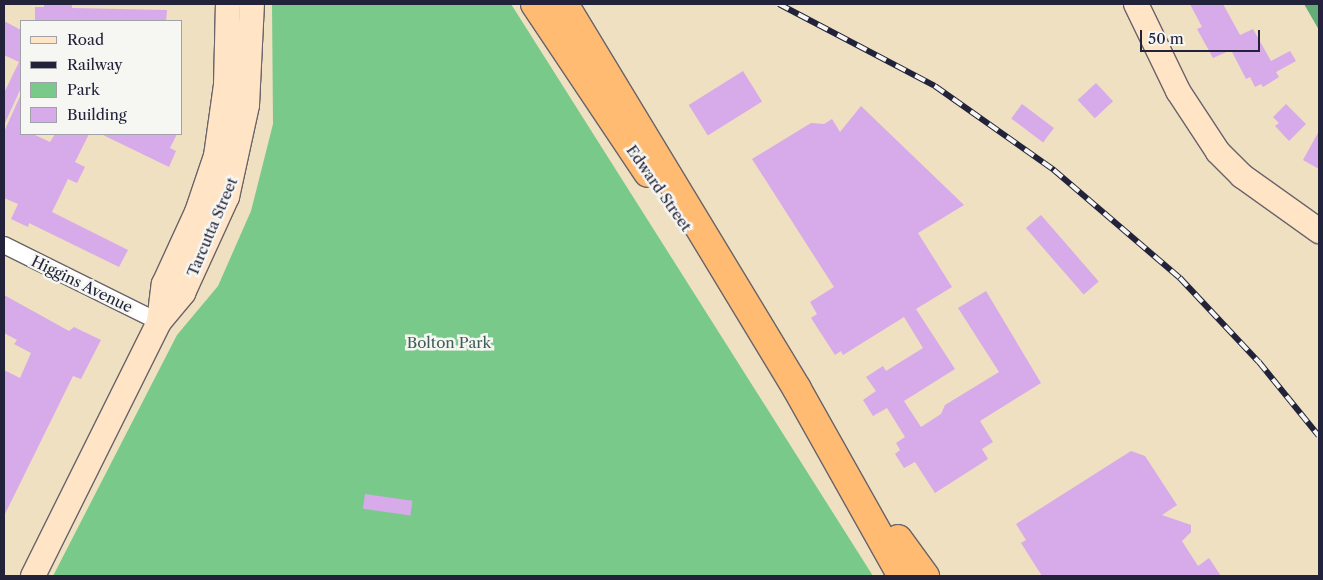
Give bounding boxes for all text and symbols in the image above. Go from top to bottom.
legend [20,20,182,135]
scale bar [1143,20,1263,52]
text: 50 m [1148,29,1184,48]
text: Road [67,30,104,49]
text: Railway [67,55,123,74]
text: Park [67,80,100,99]
text: Building [67,105,127,124]
street label: Edward Street [623,141,695,235]
street label: Tarcutta Street [183,175,241,279]
street label: Higgins Avenue [28,252,136,316]
park label: Bolton Park [407,334,491,352]

